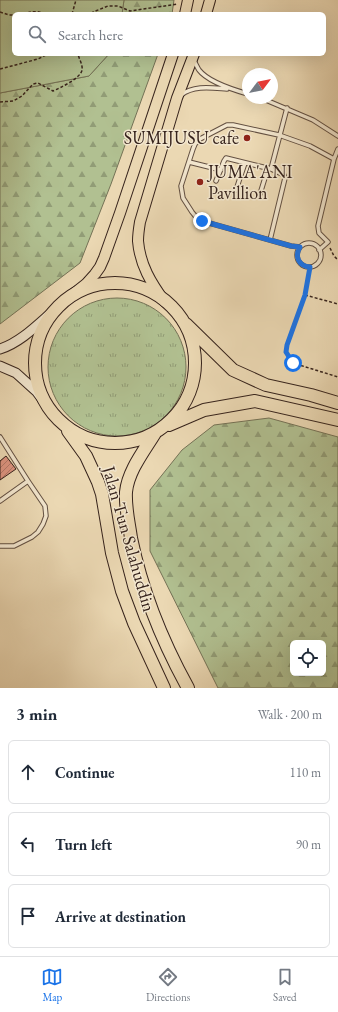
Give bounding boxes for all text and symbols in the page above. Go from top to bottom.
search box [12,12,326,56]
icon: search [26,23,48,45]
text: Search here [58,25,123,44]
north arrow [242,68,278,104]
place label: SUMIJUSU cafe [124,126,239,149]
marker: SUMIJUSU cafe [242,133,252,143]
place label: JUMA'ANI Pavillion [206,160,293,204]
marker: JUMA'ANI Pavillion [195,177,205,187]
route end [193,212,211,230]
route start [284,354,302,372]
street label: Jalan Tun Salahuddin [97,461,161,615]
map controls [290,640,326,676]
button: locate [290,640,326,676]
text: 3 min [16,703,57,725]
text: Walk · 200 m [258,706,322,723]
icon: ahead [17,761,39,783]
text: Continue [55,763,115,782]
text: 110 m [290,764,321,781]
icon: left [17,833,39,855]
text: Turn left [55,835,112,854]
text: 90 m [296,836,321,853]
icon: arrive [17,905,39,927]
text: Arrive at destination [55,907,186,926]
tab: Map [41,966,63,1004]
tab: Directions [146,966,190,1004]
tab: Saved [273,966,297,1004]

